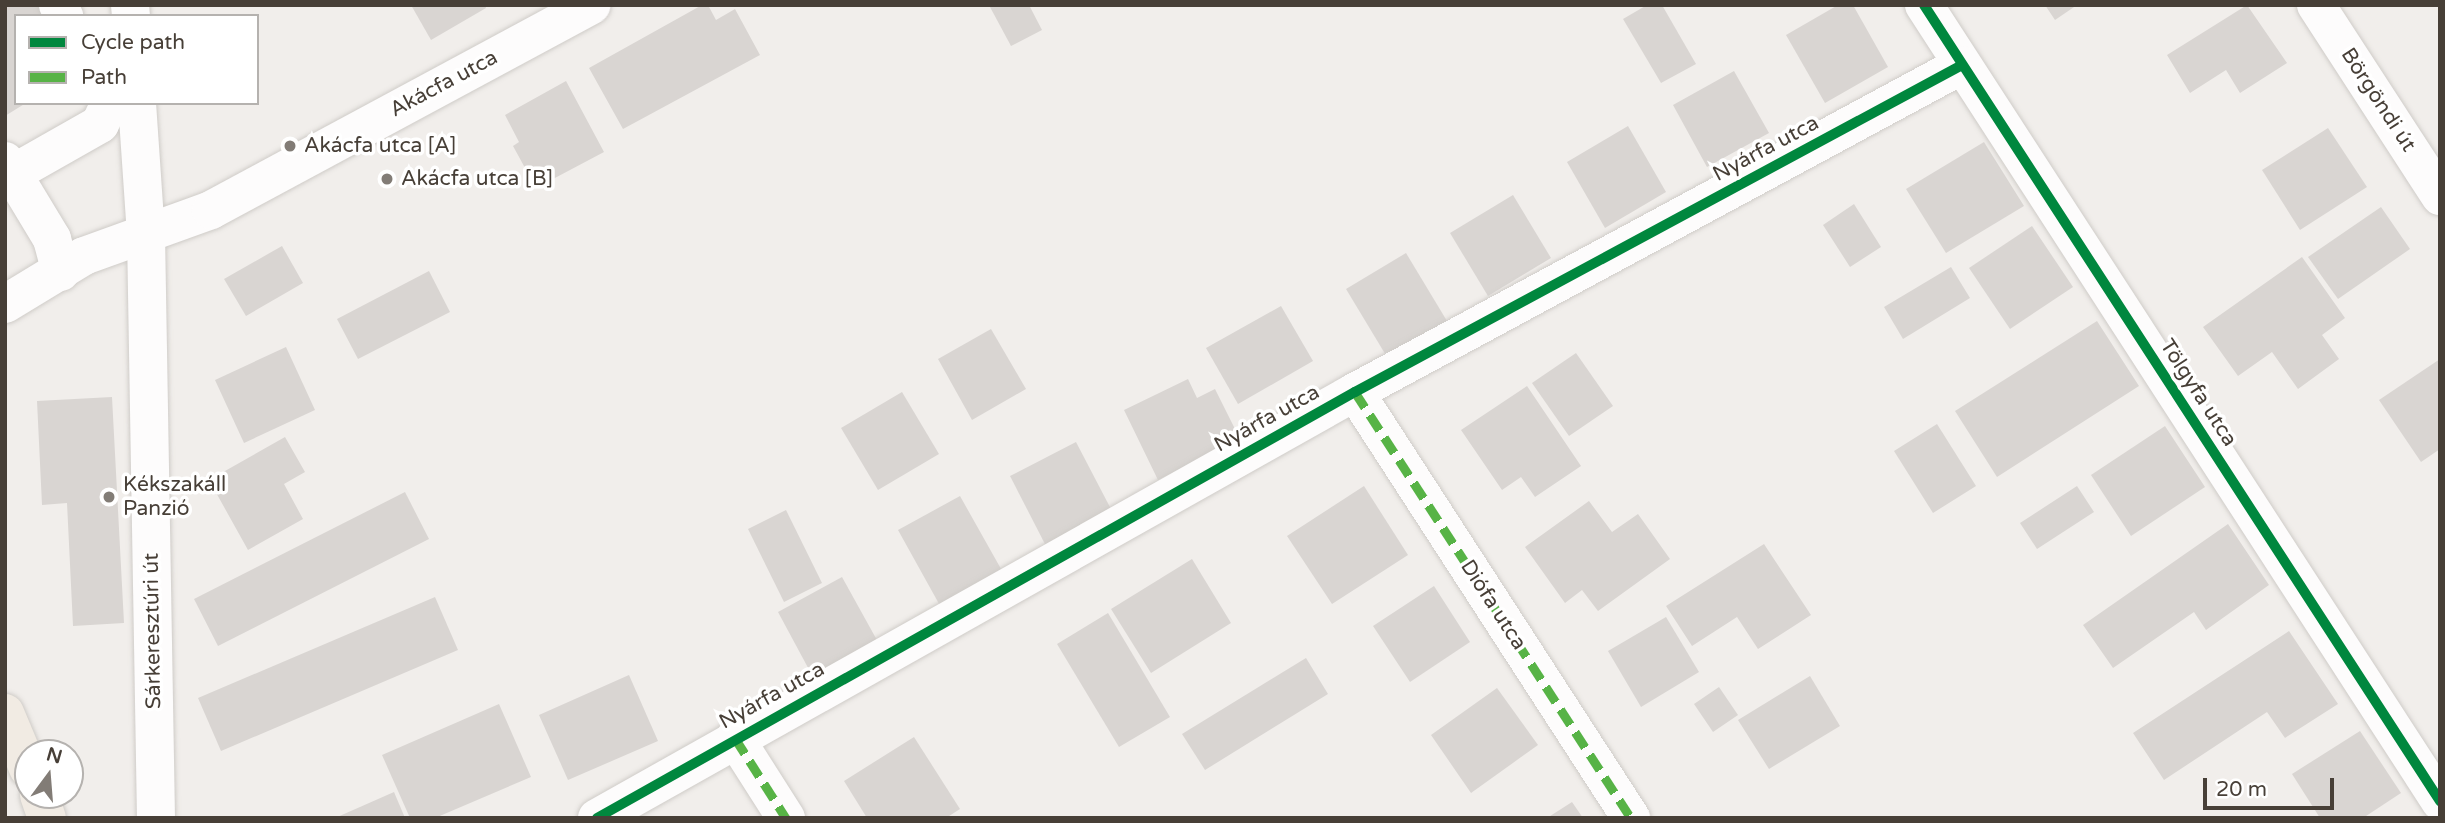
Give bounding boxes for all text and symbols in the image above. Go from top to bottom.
legend [14,14,259,105]
text: Cycle path [81,30,185,55]
street label: Börgöndi út [2335,43,2421,157]
street label: Akácfa utca [386,45,502,123]
text: Path [81,65,127,90]
street label: Nyárfa utca [1709,111,1823,187]
place label: Akácfa utca [A] [304,133,456,159]
marker: Akácfa utca [A] [282,138,298,154]
place label: Akácfa utca [B] [401,166,553,192]
marker: Akácfa utca [B] [379,171,395,187]
street label: Tölgyfa utca [2154,335,2242,451]
street label: Nyárfa utca [1210,380,1324,458]
place label: Kékszakáll Panzió [123,472,226,522]
marker: Kékszakáll Panzió [101,489,117,505]
street label: Sárkeresztúri út [139,553,167,709]
street label: Diófa utca [1455,555,1531,655]
street label: Nyárfa utca [715,657,829,735]
north arrow [14,739,84,809]
text: N [44,743,65,768]
scale bar [2207,764,2338,808]
text: 20 m [2216,777,2267,802]

